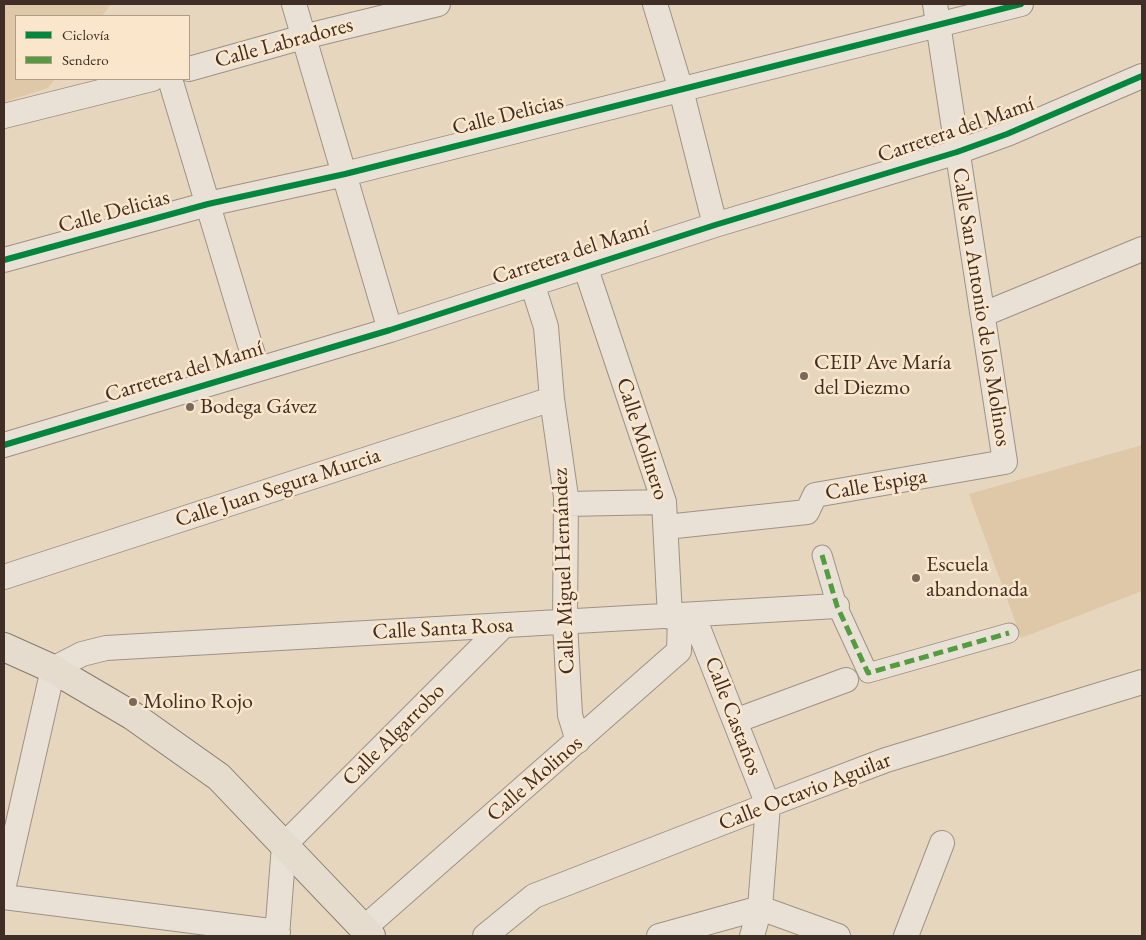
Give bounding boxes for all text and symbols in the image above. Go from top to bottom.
street label: Calle Labradores [212,12,356,74]
legend [15,15,190,80]
text: Ciclovía [62,25,109,44]
text: Sendero [62,50,109,69]
street label: Calle Delicias [449,88,567,142]
street label: Carretera del Mamí [874,91,1038,169]
street label: Calle San Antonio de los Molinos [946,166,1016,448]
street label: Calle Delicias [56,184,172,240]
street label: Carretera del Mamí [489,215,653,291]
street label: Carretera del Mamí [102,335,266,409]
place label: CEIP Ave María del Diezmo [814,350,951,402]
marker: CEIP Ave María del Diezmo [798,370,810,382]
street label: Calle Molinero [610,375,674,503]
place label: Bodega Gávez [200,394,317,420]
marker: Bodega Gávez [184,401,196,413]
street label: Calle Juan Segura Murcia [172,442,384,534]
street label: Calle Espiga [823,463,929,507]
street label: Calle Miguel Hernández [547,467,581,675]
place label: Escuela abandonada [926,552,1028,604]
marker: Escuela abandonada [910,572,922,584]
street label: Calle Santa Rosa [372,612,514,646]
street label: Calle Castaños [698,653,768,779]
street label: Calle Algarrobo [337,678,451,792]
place label: Molino Rojo [143,689,253,715]
marker: Molino Rojo [127,696,139,708]
street label: Calle Molinos [482,730,588,828]
street label: Calle Octavio Aguilar [715,747,895,837]

